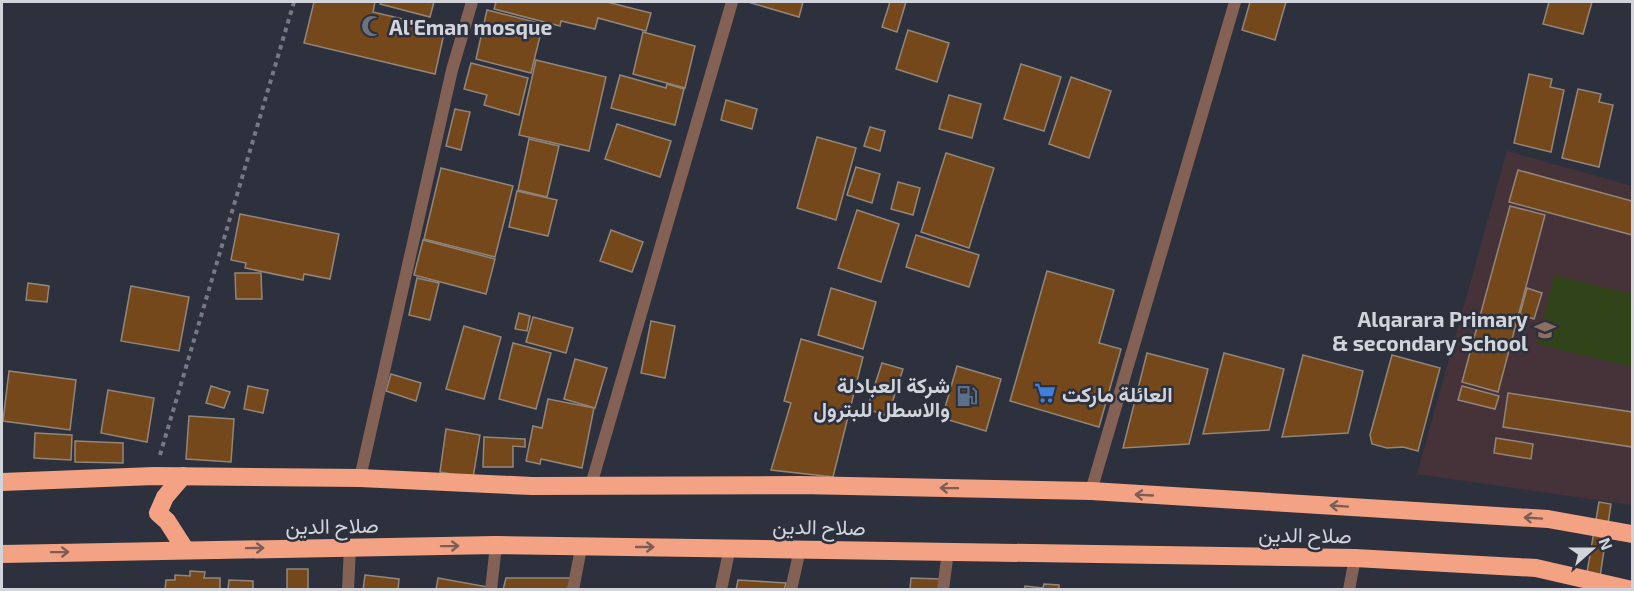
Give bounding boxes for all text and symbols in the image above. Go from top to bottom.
mosque icon: Al'Eman mosque [360,14,384,38]
place label: Al'Eman mosque [389,14,552,39]
place label: Alqarara Primary & secondary School [1332,306,1528,356]
school or university icon: Alqarara Primary & secondary School [1533,318,1557,342]
place label: شركة العبادلة والاسطل للبترول [813,372,950,423]
supermarket icon: العائلة ماركت [1033,381,1057,405]
place label: العائلة ماركت [1062,381,1173,408]
fuel station icon: شركة العبادلة والاسطل للبترول [955,384,979,408]
one-way arrow [940,482,960,494]
one-way arrow [1135,489,1155,500]
one-way arrow [1329,500,1349,511]
street label: صلاح الدين [285,512,379,541]
one-way arrow [1524,512,1544,523]
street label: صلاح الدين [772,513,866,542]
north arrow [1562,519,1622,579]
street label: صلاح الدين [1258,521,1352,550]
text: N [1596,535,1617,552]
one-way arrow [439,540,459,552]
one-way arrow [634,541,654,553]
one-way arrow [244,542,264,554]
one-way arrow [49,546,69,558]

